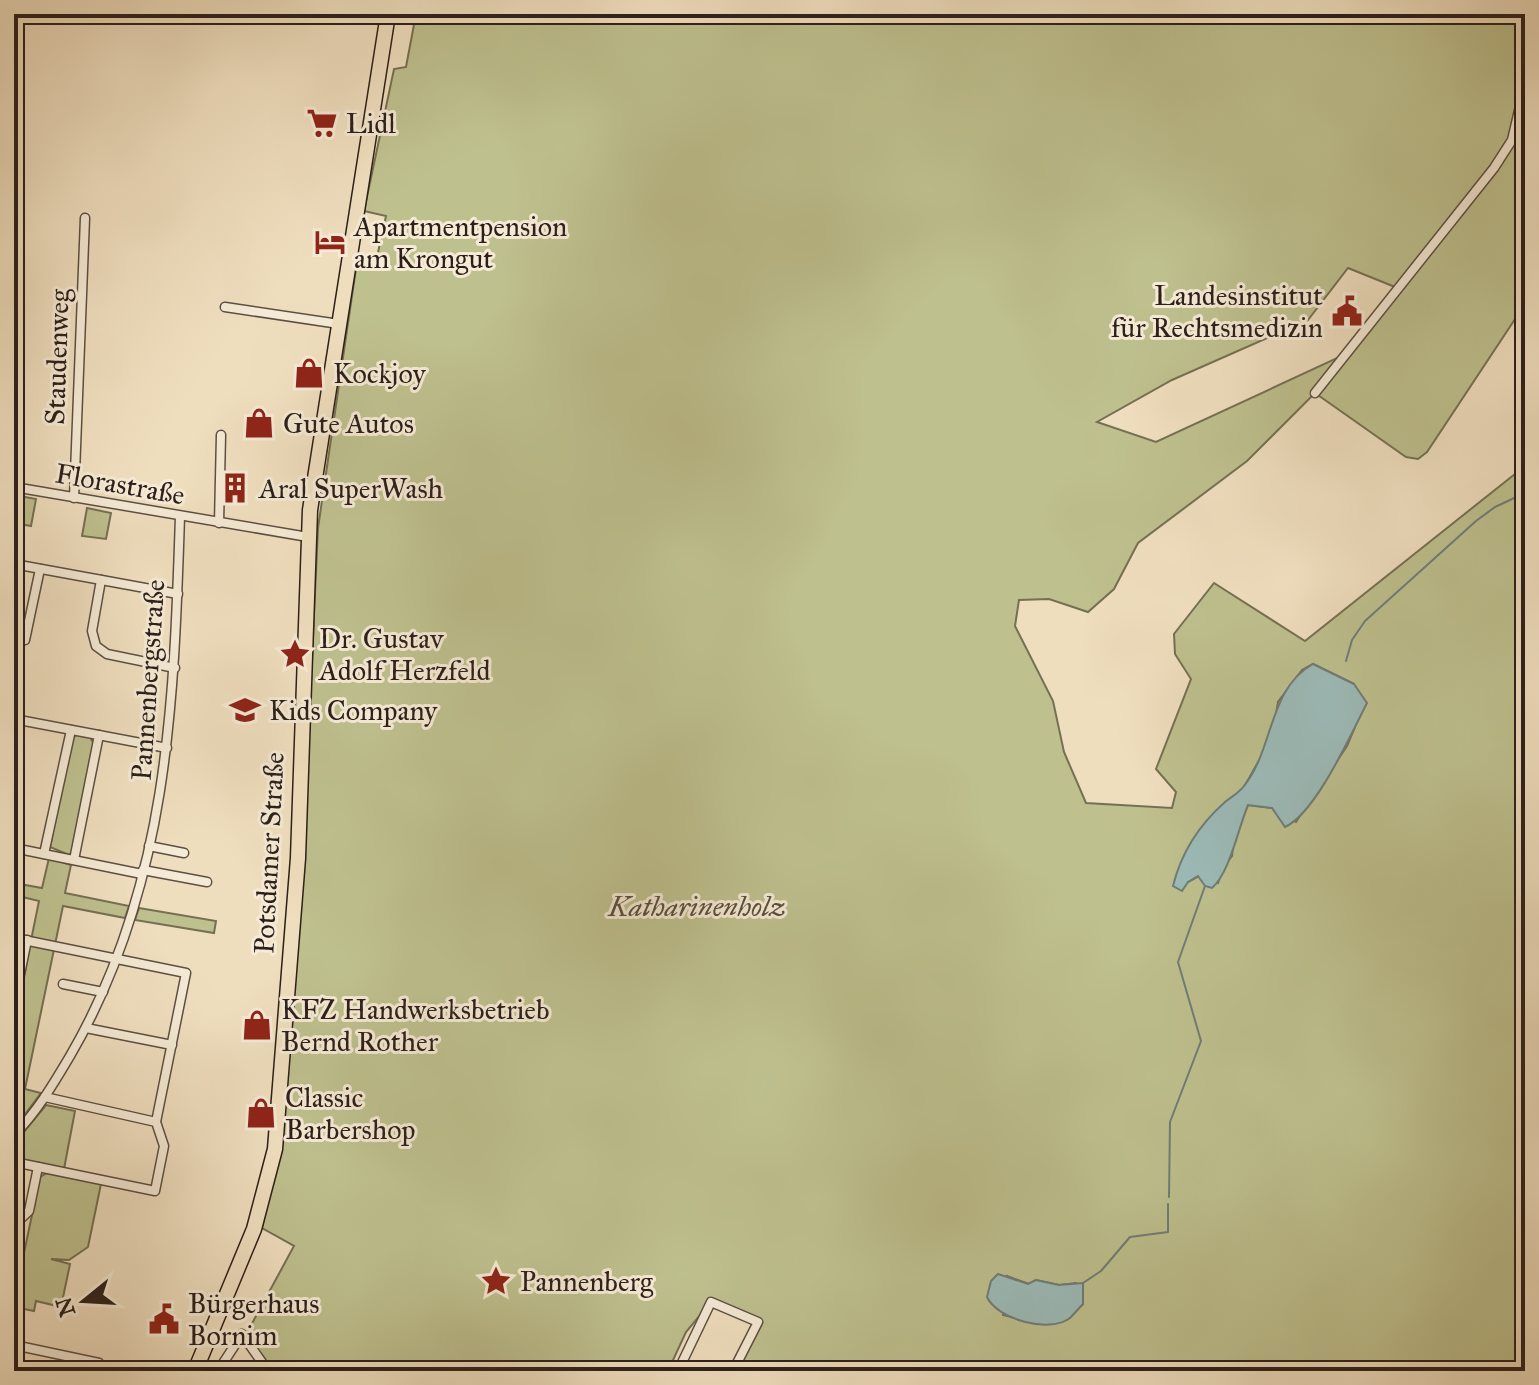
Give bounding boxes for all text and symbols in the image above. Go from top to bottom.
supermarket icon: Lidl [305,106,339,140]
place label: Lidl [346,106,396,141]
place label: Apartmentpension am Krongut [353,209,567,276]
hotel icon: Apartmentpension am Krongut [313,225,347,259]
place label: Landesinstitut für Rechtsmedizin [1111,278,1323,345]
street label: Staudenweg [37,287,77,426]
public building icon: Landesinstitut für Rechtsmedizin [1330,294,1364,328]
shop icon: Kockjoy [292,356,326,390]
place label: Kockjoy [333,356,427,391]
shop icon: Gute Autos [242,406,276,440]
place label: Gute Autos [283,406,414,441]
street label: Florastraße [52,455,188,513]
building icon: Aral SuperWash [218,471,252,505]
place label: Aral SuperWash [258,471,444,506]
street label: Pannenbergstraße [124,578,172,782]
place label: Dr. Gustav Adolf Herzfeld [318,621,490,688]
place icon: Dr. Gustav Adolf Herzfeld [278,637,312,671]
school or university icon: Kids Company [228,693,262,727]
place label: Kids Company [269,693,438,728]
street label: Potsdamer Straße [246,751,292,955]
park label: Katharinenholz [606,889,786,924]
place label: KFZ Handwerksbetrieb Bernd Rother [281,992,550,1059]
shop icon: KFZ Handwerksbetrieb Bernd Rother [240,1008,274,1042]
place label: Classic Barbershop [285,1080,416,1147]
shop icon: Classic Barbershop [244,1096,278,1130]
north arrow [44,1261,124,1341]
place icon: Pannenberg [479,1264,513,1298]
place label: Pannenberg [520,1264,654,1299]
place label: Bürgerhaus Bornim [188,1286,319,1353]
text: N [50,1294,81,1320]
public building icon: Bürgerhaus Bornim [147,1302,181,1336]

